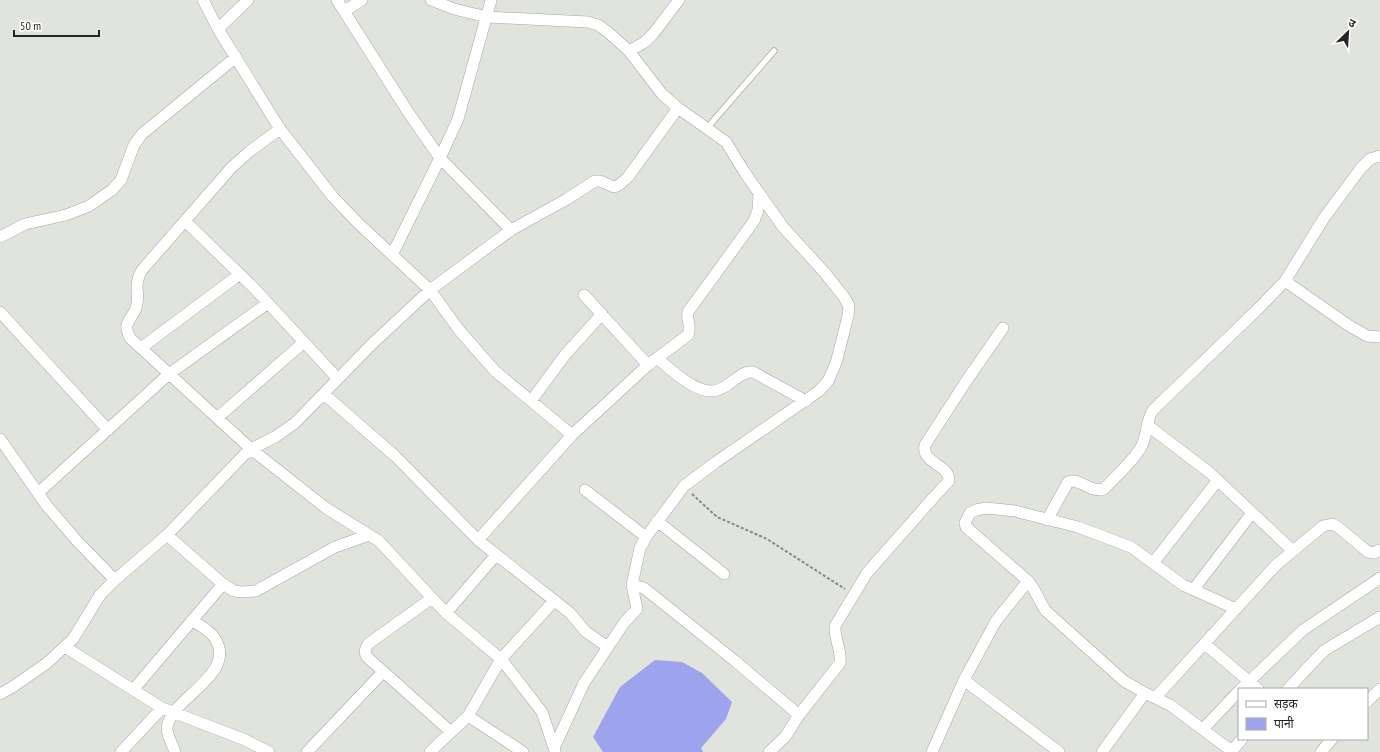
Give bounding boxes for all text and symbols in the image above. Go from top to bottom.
scale bar [14,12,99,38]
north arrow [1328,12,1368,52]
text: उ [1346,15,1359,31]
text: 50 m [20,18,41,33]
legend [1238,688,1368,740]
text: सड़क [1274,696,1299,711]
text: पानी [1274,716,1295,731]

